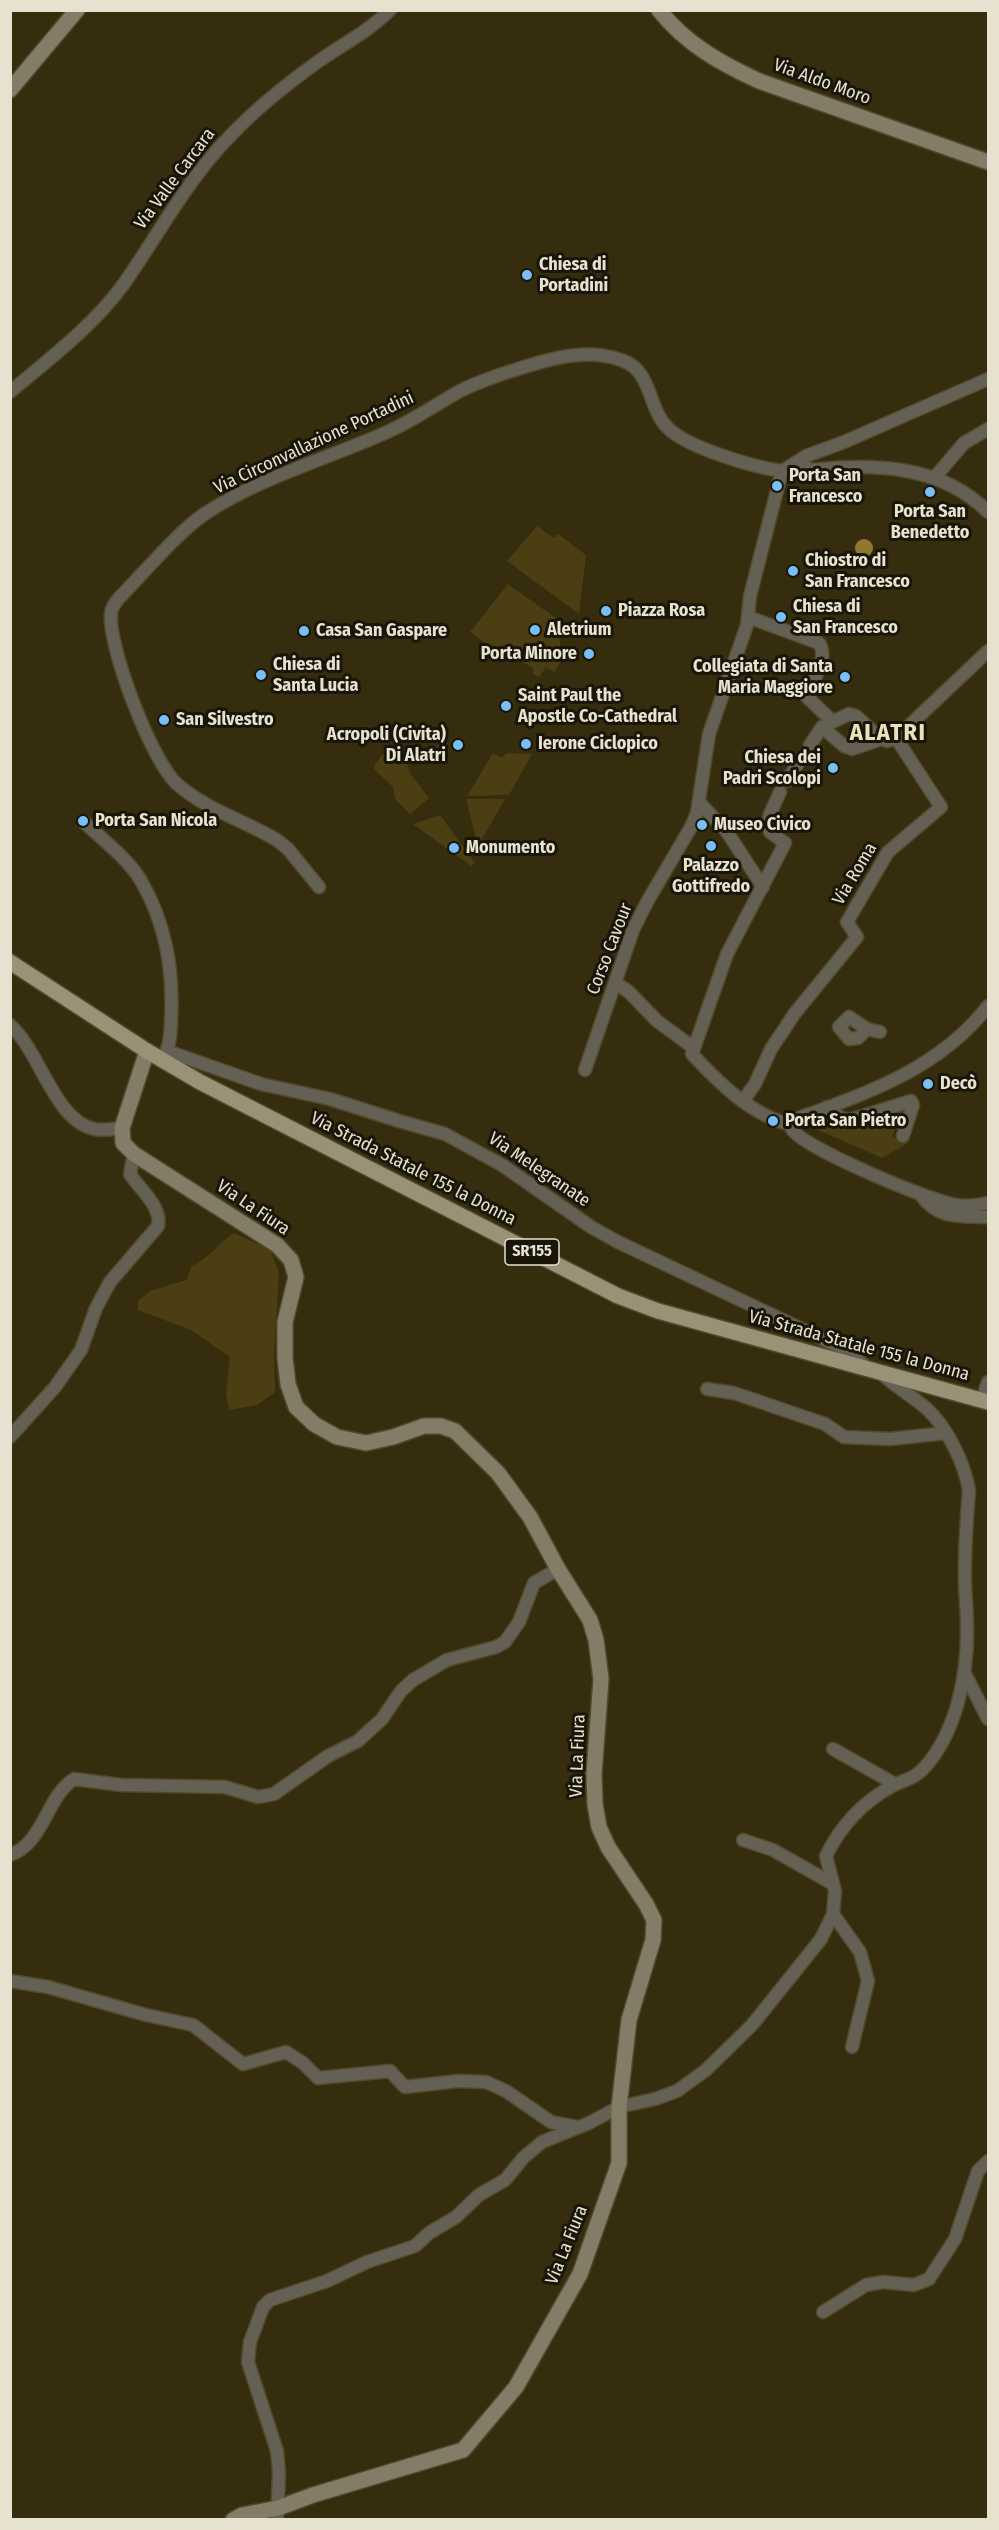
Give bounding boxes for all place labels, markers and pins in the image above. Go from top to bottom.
place label: Chiesa di Portadini [539,254,608,296]
marker: Chiesa di Portadini [520,268,534,282]
place label: Porta San Francesco [789,465,862,508]
marker: Porta San Francesco [770,479,784,493]
marker: Porta San Benedetto [923,485,937,499]
place label: Porta San Benedetto [891,501,969,544]
place label: Chiostro di San Francesco [805,550,910,592]
marker: Chiostro di San Francesco [786,564,800,578]
place label: Chiesa di San Francesco [793,596,898,638]
place label: Piazza Rosa [618,600,705,622]
marker: Piazza Rosa [599,604,613,618]
marker: Chiesa di San Francesco [774,610,788,624]
place label: Aletrium [547,619,611,641]
place label: Casa San Gaspare [316,620,447,642]
marker: Aletrium [528,623,542,637]
marker: Casa San Gaspare [297,624,311,638]
place label: Porta Minore [481,643,577,665]
marker: Porta Minore [582,647,596,661]
place label: Chiesa di Santa Lucia [273,654,358,696]
place label: Collegiata di Santa Maria Maggiore [693,656,833,698]
marker: Chiesa di Santa Lucia [254,668,268,682]
marker: Collegiata di Santa Maria Maggiore [838,670,852,684]
place label: Saint Paul the Apostle Co-Cathedral [518,685,677,728]
marker: Saint Paul the Apostle Co-Cathedral [499,699,513,713]
place label: San Silvestro [176,709,274,731]
marker: San Silvestro [157,713,171,727]
place label: Acropoli (Civita) Di Alatri [327,724,446,766]
place label: Ierone Ciclopico [538,733,658,755]
marker: Ierone Ciclopico [519,737,533,751]
marker: Acropoli (Civita) Di Alatri [451,738,465,752]
place label: Chiesa dei Padri Scolopi [723,747,821,789]
marker: Chiesa dei Padri Scolopi [826,761,840,775]
place label: Porta San Nicola [95,810,217,832]
marker: Porta San Nicola [76,814,90,828]
place label: Museo Civico [714,814,811,836]
marker: Museo Civico [695,818,709,832]
place label: Monumento [466,837,555,859]
marker: Palazzo Gottifredo [704,839,718,853]
marker: Monumento [447,841,461,855]
place label: Palazzo Gottifredo [672,855,750,898]
place label: Decò [940,1073,977,1095]
marker: Decò [921,1077,935,1091]
place label: Porta San Pietro [785,1110,906,1132]
marker: Porta San Pietro [766,1114,780,1128]

